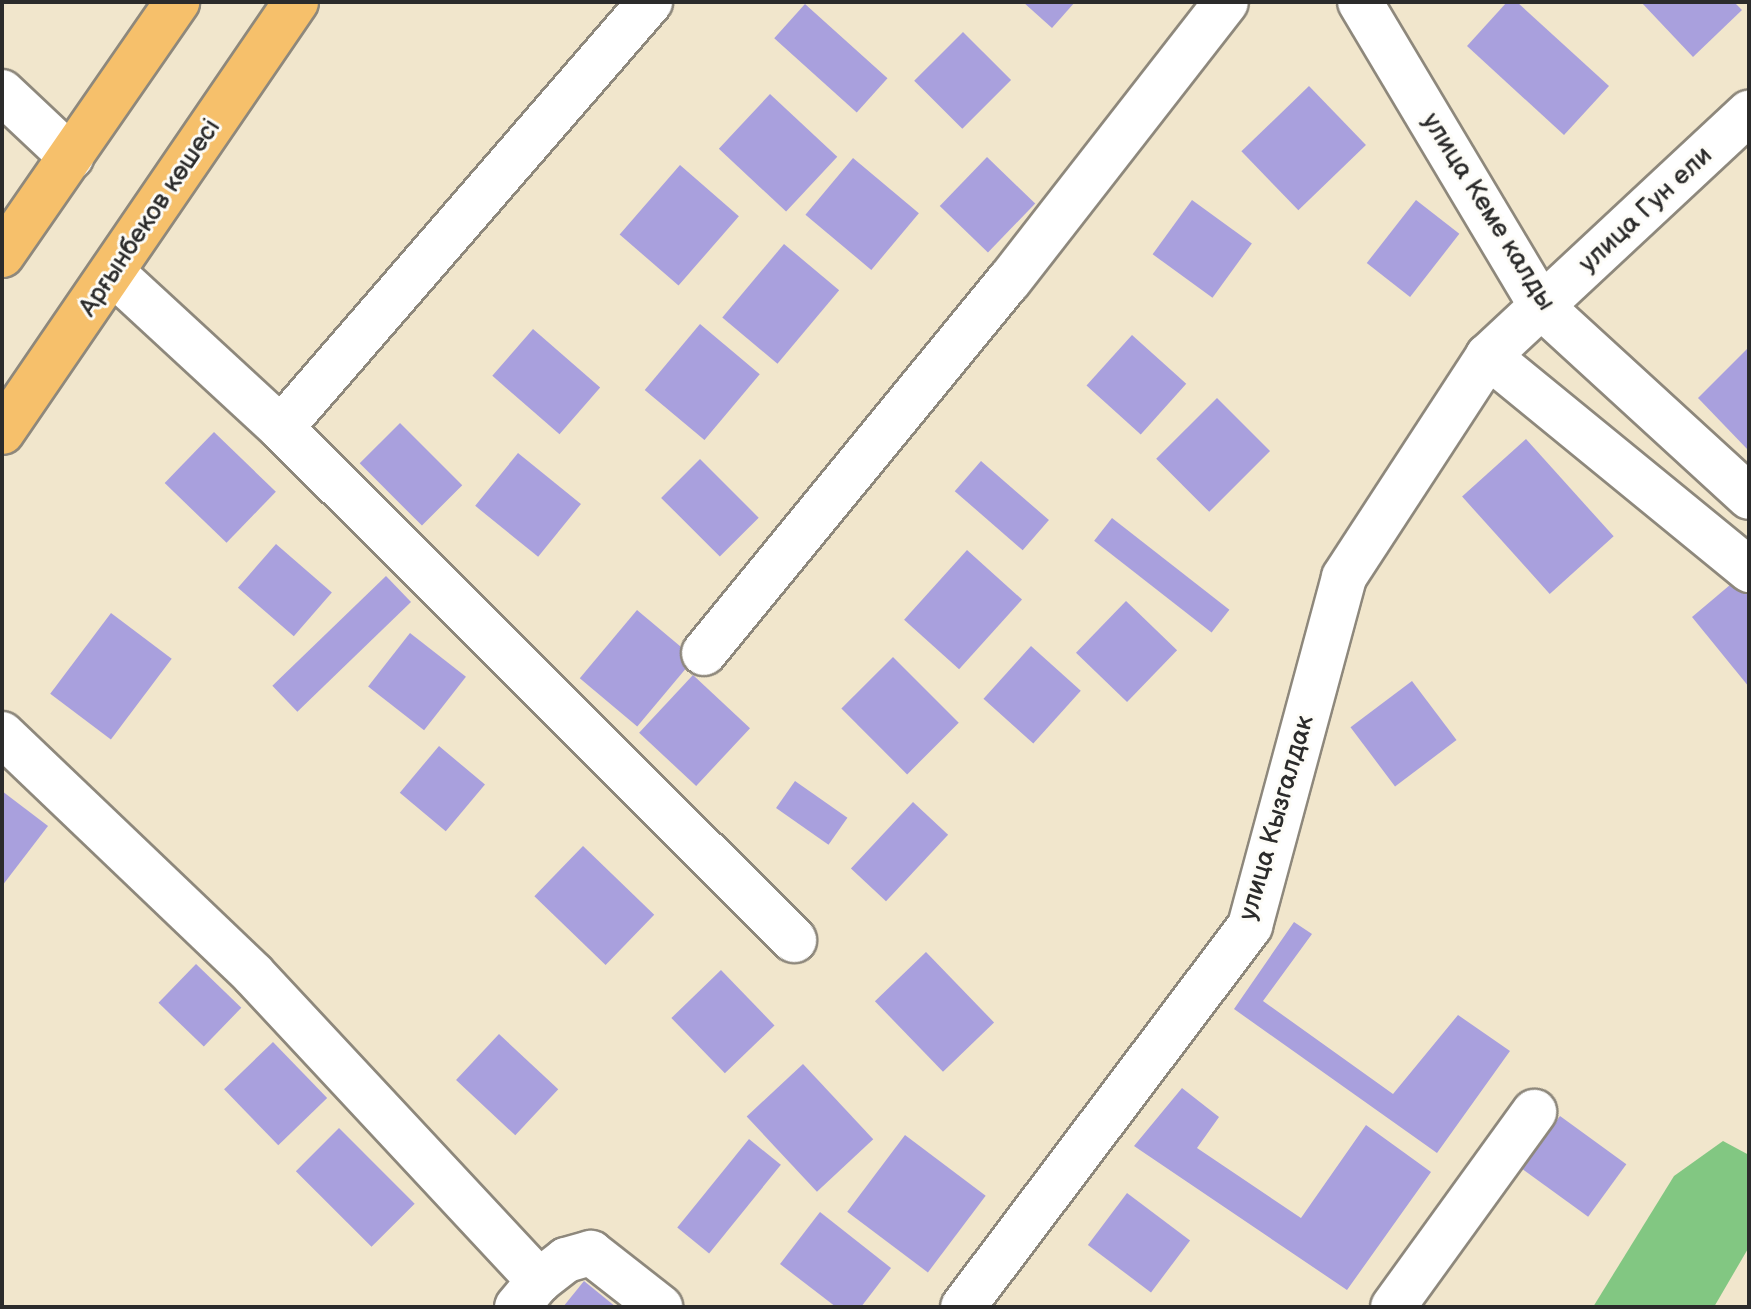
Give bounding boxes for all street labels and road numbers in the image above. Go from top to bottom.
street label: улица Кеме калды [1415,108,1561,316]
street label: Арғынбеков көшесі [72,114,228,322]
street label: улица Гун ели [1573,140,1719,280]
street label: улица Кызгалдак [1233,712,1321,924]

